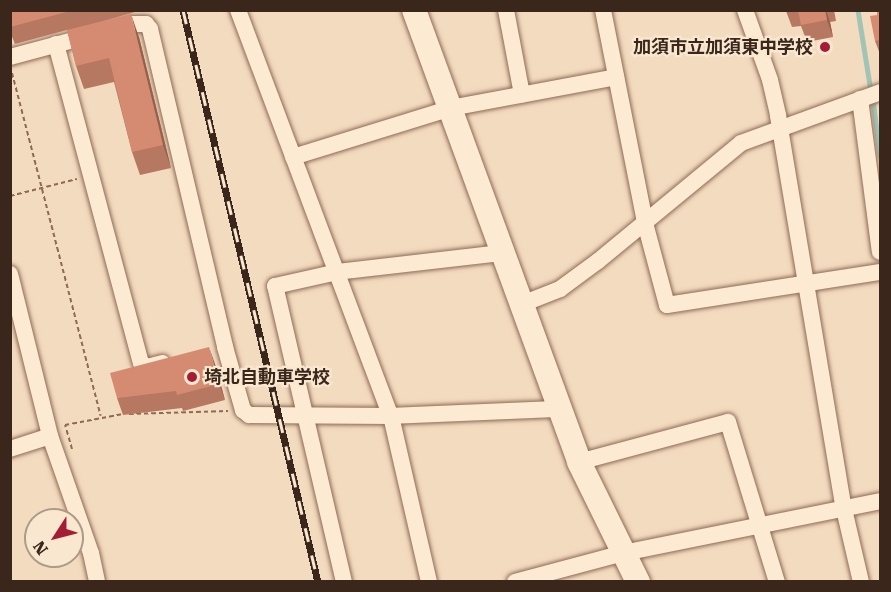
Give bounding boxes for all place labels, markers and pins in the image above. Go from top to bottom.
place label: 加須市立加須東中学校 [633,36,813,58]
marker: 加須市立加須東中学校 [818,40,832,54]
place label: 埼北自動車学校 [204,366,330,388]
marker: 埼北自動車学校 [185,370,199,384]

